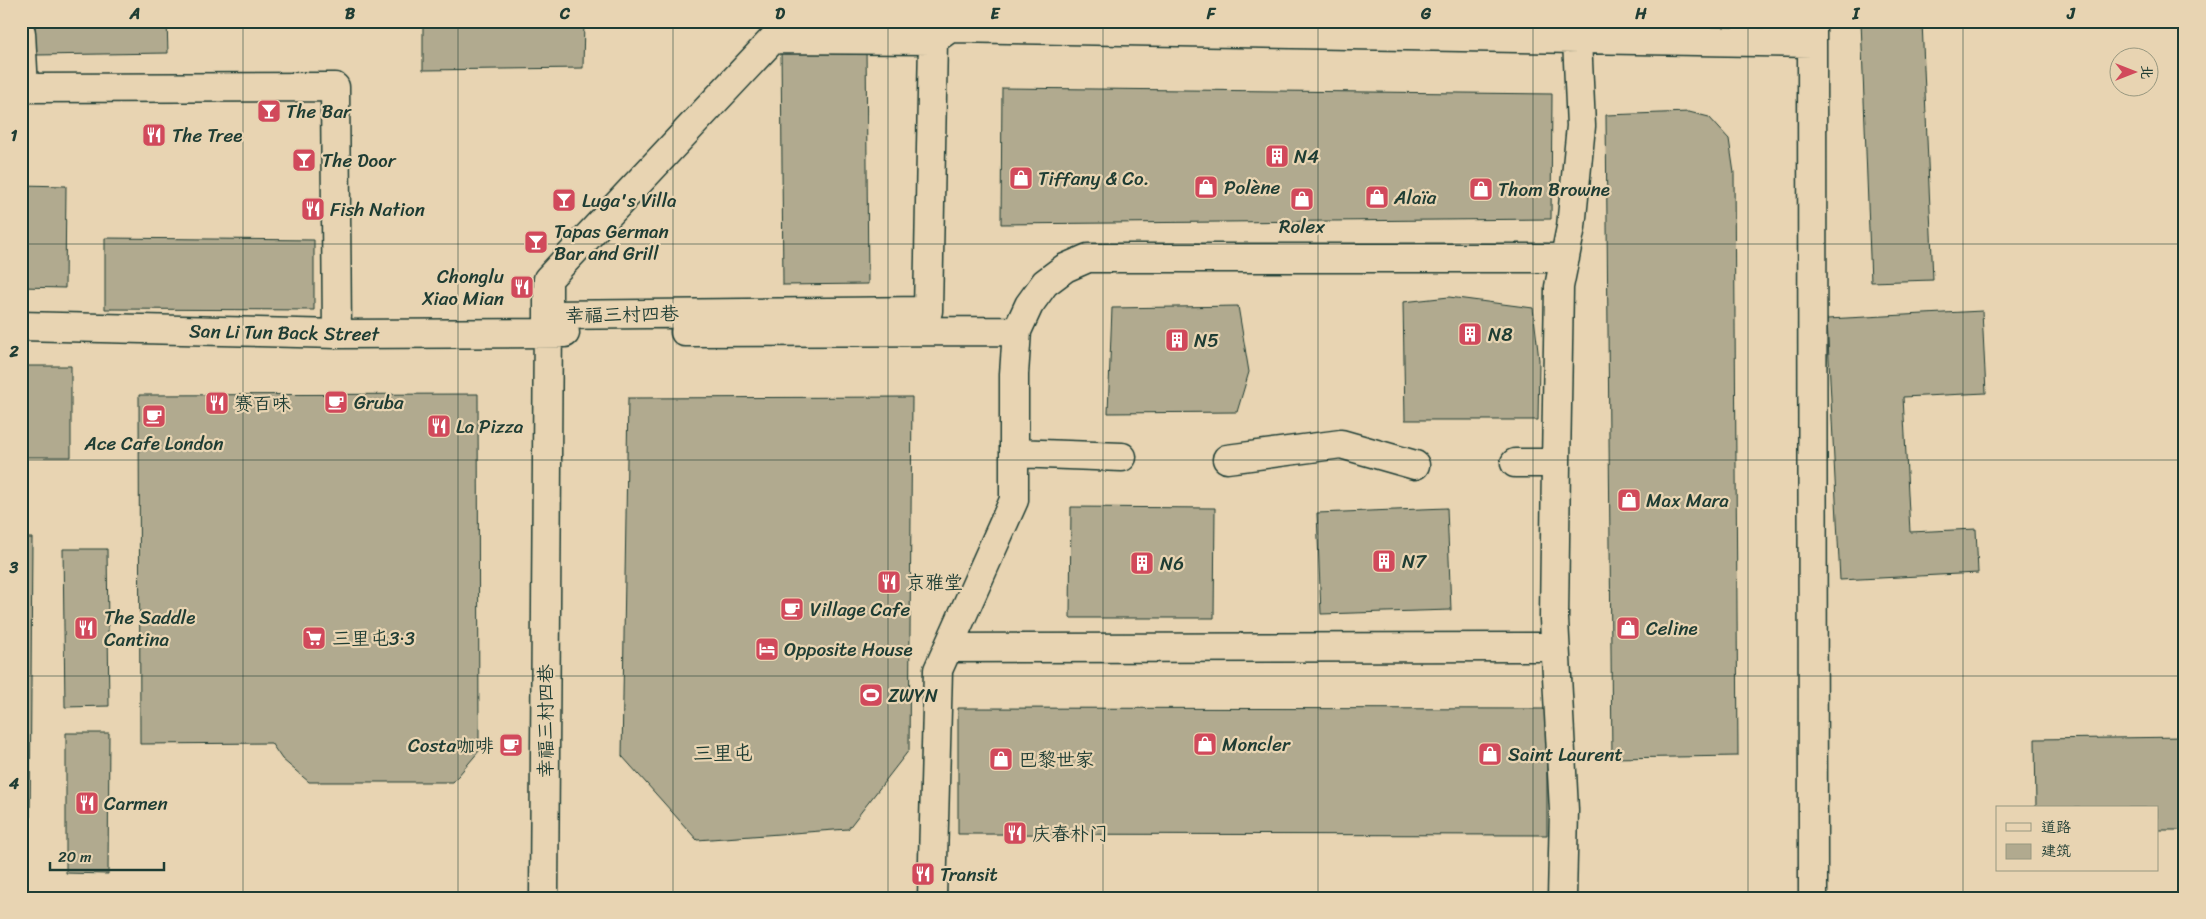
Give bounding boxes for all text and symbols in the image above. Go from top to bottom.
text: A [129,0,140,28]
text: B [345,0,356,28]
text: C [559,0,571,28]
text: D [775,0,785,28]
text: E [991,0,1001,28]
text: F [1206,0,1217,28]
text: G [1420,0,1432,28]
text: H [1634,0,1647,28]
text: I [1852,0,1861,28]
text: J [2066,0,2076,28]
north arrow [2108,48,2158,98]
text: 北 [2134,65,2159,79]
place label: The Bar [286,95,352,128]
bar icon: The Bar [256,98,282,124]
place label: The Tree [172,119,242,152]
text: 1 [11,121,18,150]
restaurant icon: The Tree [141,122,167,148]
place label: N4 [1294,140,1319,173]
building icon: N4 [1264,143,1290,169]
place label: The Door [322,144,397,177]
bar icon: The Door [291,147,317,173]
place label: Tiffany & Co. [1038,162,1149,195]
shop icon: Tiffany & Co. [1008,165,1034,191]
place label: Polène [1224,171,1281,204]
place label: Thom Browne [1498,173,1610,206]
shop icon: Polène [1193,174,1219,200]
shop icon: Thom Browne [1468,176,1494,202]
place label: Alaïa [1393,181,1437,214]
place label: Luga's Villa [582,184,677,217]
shop icon: Alaïa [1364,184,1390,210]
shop icon: Rolex [1289,186,1315,212]
bar icon: Luga's Villa [551,187,577,213]
place label: Fish Nation [330,193,425,226]
restaurant icon: Fish Nation [300,196,326,222]
place label: Rolex [1279,210,1325,243]
place label: Tapas German Bar and Grill [554,215,669,270]
bar icon: Tapas German Bar and Grill [523,229,549,255]
place label: Chonglu Xiao Mian [421,260,504,315]
restaurant icon: Chonglu Xiao Mian [509,274,535,300]
street label: 幸福三村四巷 [565,297,679,332]
street label: San Li Tun Back Street [189,314,381,351]
place label: N8 [1488,318,1513,351]
building icon: N8 [1457,321,1483,347]
place label: N5 [1194,324,1219,357]
building icon: N5 [1164,327,1190,353]
text: 2 [8,337,19,366]
place label: Gruba [354,386,404,419]
place label: 赛百味 [234,387,291,420]
cafe icon: Gruba [323,389,349,415]
restaurant icon: 赛百味 [204,390,230,416]
cafe icon: Ace Cafe London [141,403,167,429]
place label: La Pizza [456,410,524,443]
restaurant icon: La Pizza [426,413,452,439]
place label: Ace Cafe London [83,427,224,460]
place label: Max Mara [1646,484,1729,517]
shop icon: Max Mara [1616,487,1642,513]
place label: N7 [1402,545,1427,578]
place label: N6 [1160,547,1184,580]
building icon: N7 [1371,548,1397,574]
building icon: N6 [1129,550,1155,576]
text: 3 [9,553,19,582]
place label: 京雅堂 [906,566,963,599]
restaurant icon: 京雅堂 [876,569,902,595]
place label: Village Cafe [810,593,910,626]
cafe icon: Village Cafe [779,596,805,622]
place label: The Saddle Cantina [104,601,195,656]
place label: Celine [1646,612,1698,645]
restaurant icon: The Saddle Cantina [73,615,99,641]
shop icon: Celine [1615,615,1641,641]
place label: 三里屯3·3 [332,622,416,655]
supermarket icon: 三里屯3·3 [301,625,327,651]
place label: Opposite House [784,633,913,666]
hotel icon: Opposite House [754,636,780,662]
street label: 幸福三村四巷 [529,664,562,778]
place label: ZWYN [888,679,938,712]
sports icon: ZWYN [858,682,884,708]
place label: Moncler [1222,728,1291,761]
place label: Costa咖啡 [408,729,494,762]
shop icon: Moncler [1192,731,1218,757]
cafe icon: Costa咖啡 [498,732,524,758]
district label: 三里屯 [693,736,753,771]
place label: Saint Laurent [1508,738,1623,771]
shop icon: Saint Laurent [1477,741,1503,767]
place label: 巴黎世家 [1018,743,1094,776]
shop icon: 巴黎世家 [988,746,1014,772]
text: 4 [8,769,19,798]
place label: Carmen [104,787,168,820]
restaurant icon: Carmen [74,790,100,816]
legend [1996,806,2158,872]
text: 道路 [2041,814,2071,840]
place label: 庆春朴门 [1032,817,1108,850]
restaurant icon: 庆春朴门 [1002,820,1028,846]
text: 建筑 [2041,838,2071,864]
scale bar [50,839,164,871]
text: 20 m [58,844,92,870]
place label: Transit [940,858,998,891]
restaurant icon: Transit [910,861,936,887]

